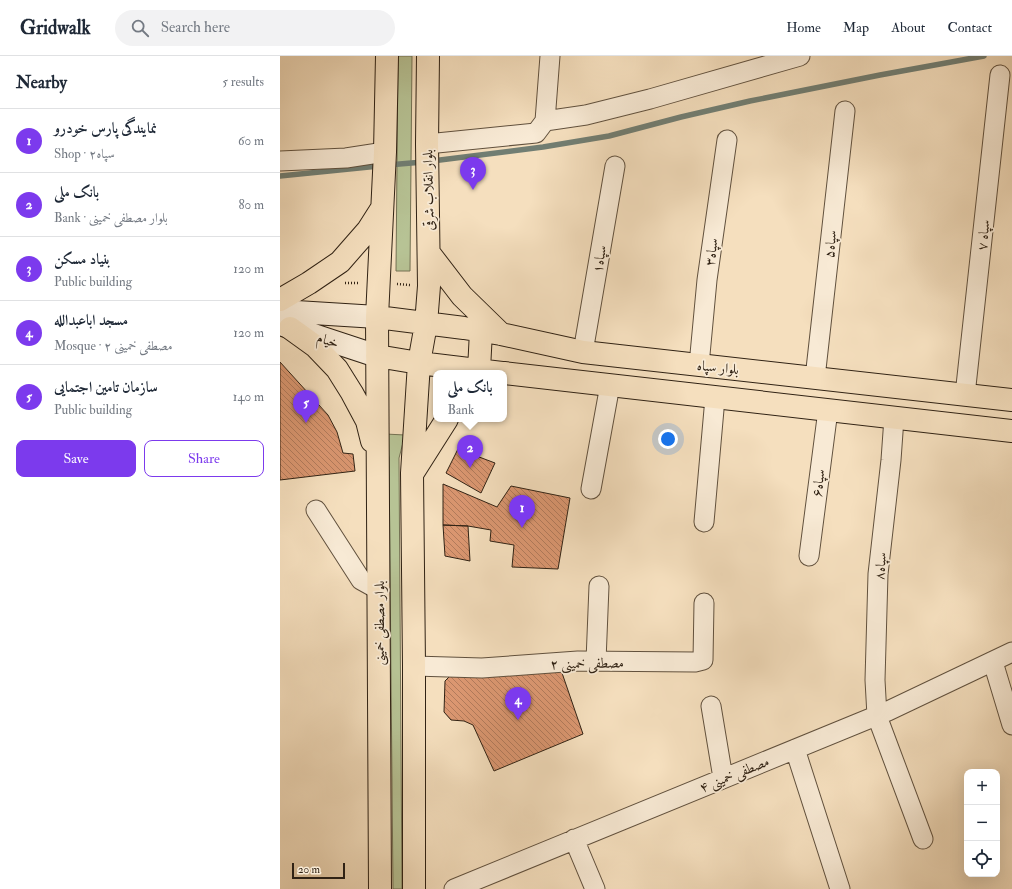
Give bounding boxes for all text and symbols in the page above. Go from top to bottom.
search box [115,10,395,46]
text: Gridwalk [20,16,91,40]
icon: search [129,17,151,39]
text: Search here [161,18,230,37]
text: Home [786,19,821,36]
text: Map [843,19,869,36]
text: About [891,19,925,36]
text: Contact [947,19,992,36]
text: Nearby [16,72,67,93]
text: 5 results [222,74,264,90]
text: نمایندگی پارس خودرو [54,119,157,138]
text: 1 [27,133,31,149]
text: 60 m [238,133,264,149]
text: Shop · سپاه۲ [54,146,115,162]
street label: بلوار انقلاب شرقی [419,149,439,231]
pin: 3 [460,157,486,190]
text: بانک ملی [54,183,99,202]
text: 2 [26,197,32,213]
text: 80 m [238,197,264,213]
text: Bank · بلوار مصطفی خمینی [54,210,168,226]
street label: سپاه ۷ [973,219,995,251]
street label: سپاه۵ [821,229,841,259]
street label: سپاه۳ [701,237,723,267]
street label: سپاه۱ [589,244,611,275]
text: بنیاد مسکن [54,250,111,269]
text: 3 [27,261,32,277]
text: 120 m [233,261,264,277]
text: Public building [54,274,132,290]
text: مسجد اباعبدالله [54,311,128,330]
text: 4 [25,325,33,341]
text: 120 m [233,325,264,341]
street label: خیام [313,329,341,356]
text: Mosque · مصطفی خمینی ۲ [54,338,173,354]
street label: بلوار سپاه [696,357,740,379]
popup [433,370,507,422]
text: سازمان تامین اجتمایی [54,378,158,397]
text: بانک ملی [447,378,493,397]
text: 5 [26,389,32,405]
text: 140 m [233,389,264,405]
pin: 5 [293,390,319,423]
text: Public building [54,402,132,418]
text: Bank [447,402,474,418]
your location [658,429,678,449]
pin: 2 [457,435,483,468]
button: Save [16,440,136,477]
button: Share [144,440,264,477]
street label: سپاه۶ [808,468,830,498]
pin: 1 [509,495,535,528]
street label: سپاه۸ [871,551,891,581]
street label: بلوار مصطفی خمینی [371,580,390,665]
street label: مصطفی خمینی ۲ [550,654,624,675]
pin: 4 [505,687,531,720]
street label: مصطفی خمینی ۴ [697,753,772,798]
map controls [964,769,1000,877]
button: + [964,769,1000,805]
button: − [964,805,1000,841]
button: locate [964,841,1000,877]
scale bar [292,861,345,880]
text: 20 m [298,863,320,876]

